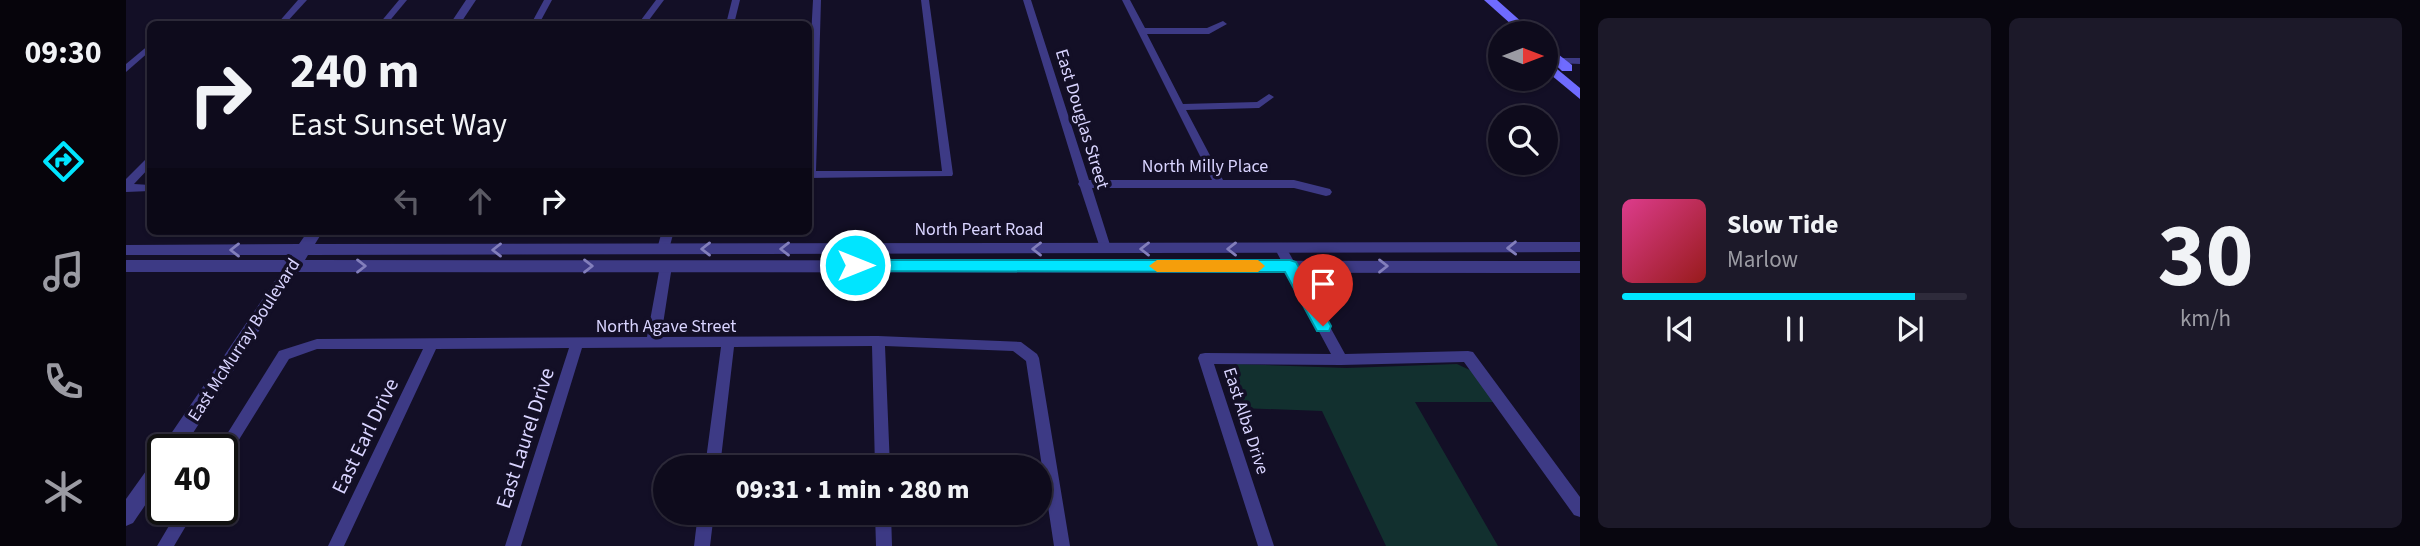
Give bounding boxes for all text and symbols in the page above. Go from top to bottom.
north arrow [1488,21,1558,91]
map controls [1488,21,1558,175]
text: 09:30 [24,30,102,76]
text: 240 m [290,37,419,107]
street label: East Douglas Street [1049,46,1115,192]
icon: right [175,49,266,140]
text: East Sunset Way [290,102,507,148]
button: search [1488,105,1558,175]
icon: directions [39,137,88,186]
street label: North Milly Place [1142,154,1268,179]
icon: left [388,182,426,220]
icon: ahead [461,182,499,220]
icon: right [534,182,572,220]
text: 30 [2157,192,2254,321]
text: Slow Tide [1727,206,1838,243]
street label: North Peart Road [914,217,1044,242]
position arrow [818,228,892,302]
one-way arrow [1506,240,1517,256]
one-way arrow [700,241,711,257]
one-way arrow [779,241,790,257]
one-way arrow [1031,241,1042,257]
one-way arrow [1139,241,1150,256]
one-way arrow [1227,241,1237,257]
one-way arrow [229,242,239,258]
one-way arrow [491,242,502,258]
text: Marlow [1727,243,1798,276]
icon: music [39,247,88,296]
street label: East McMurray Boulevard [182,254,306,426]
pin [1293,254,1353,326]
one-way arrow [356,258,367,274]
one-way arrow [584,258,594,274]
one-way arrow [1378,258,1389,274]
icon: arrive [1304,265,1342,303]
text: km/h [2180,302,2231,335]
icon: previous [1661,310,1699,348]
icon: pause [1776,310,1814,348]
icon: next [1891,310,1929,348]
street label: North Agave Street [596,314,736,339]
icon: phone [39,357,88,406]
street label: East Laurel Drive [488,364,562,512]
street label: East Alba Drive [1217,364,1275,478]
street label: East Earl Drive [324,373,406,499]
speed limit sign: 40 [147,434,238,525]
icon: climate [39,467,88,516]
text: 09:31 · 1 min · 280 m [736,471,969,508]

